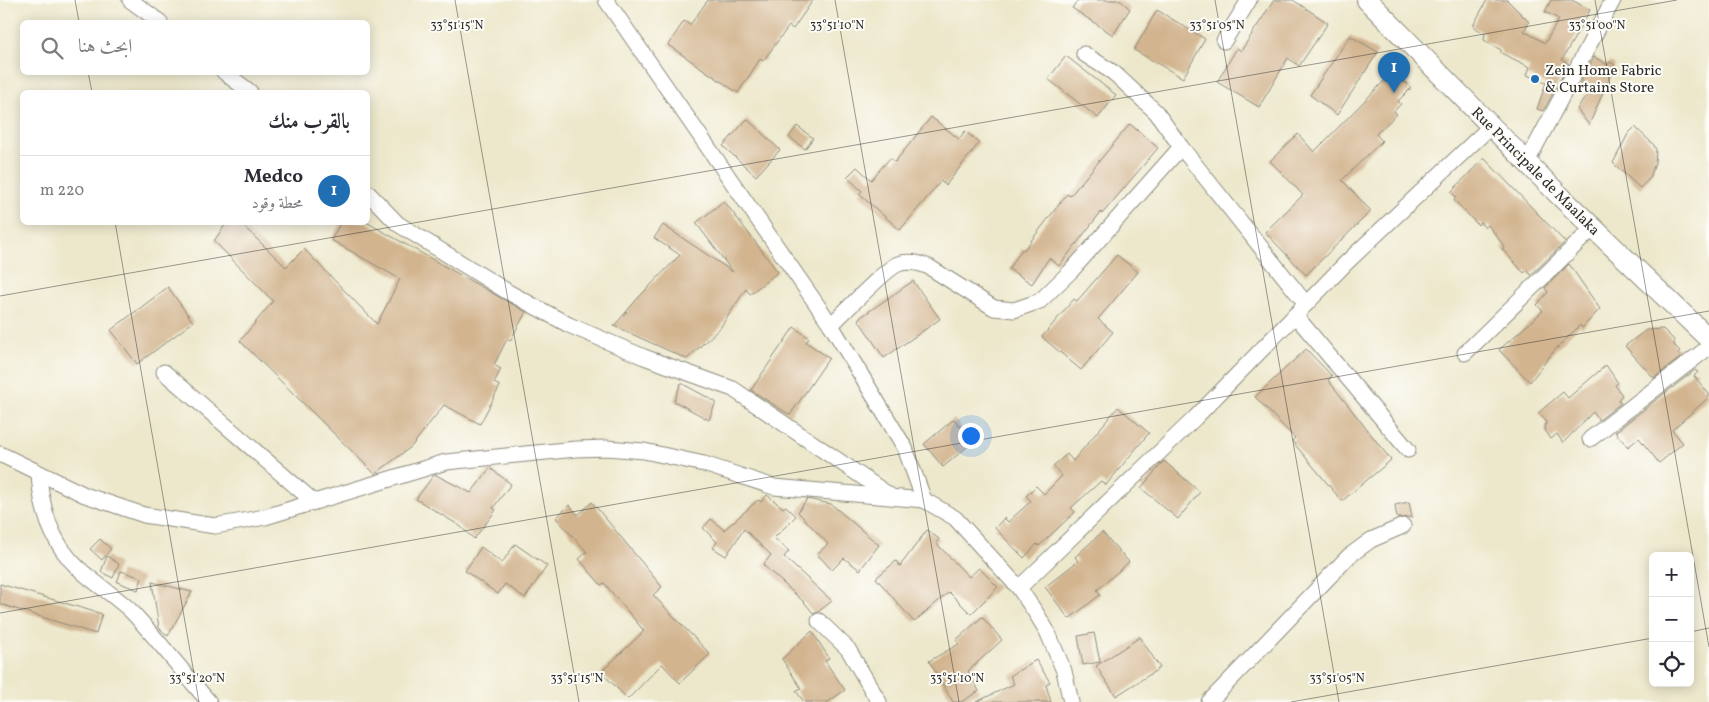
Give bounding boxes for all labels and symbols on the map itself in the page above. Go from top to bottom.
text: 33°51'15"N [431,18,484,34]
text: 33°51'10"N [810,18,864,34]
text: 33°51'05"N [1189,18,1245,34]
text: 33°51'00"N [1569,18,1625,34]
pin: 1 [1378,52,1410,93]
place label: Zein Home Fabric & Curtains Store [1545,61,1662,99]
marker: Zein Home Fabric & Curtains Store [1529,73,1541,85]
street label: Rue Principale de Maalaka [1466,103,1604,241]
your location [958,423,984,449]
text: 33°51'20"N [169,671,225,687]
text: 33°51'15"N [551,671,604,687]
text: 33°51'10"N [930,671,984,687]
text: 33°51'05"N [1309,671,1365,687]

